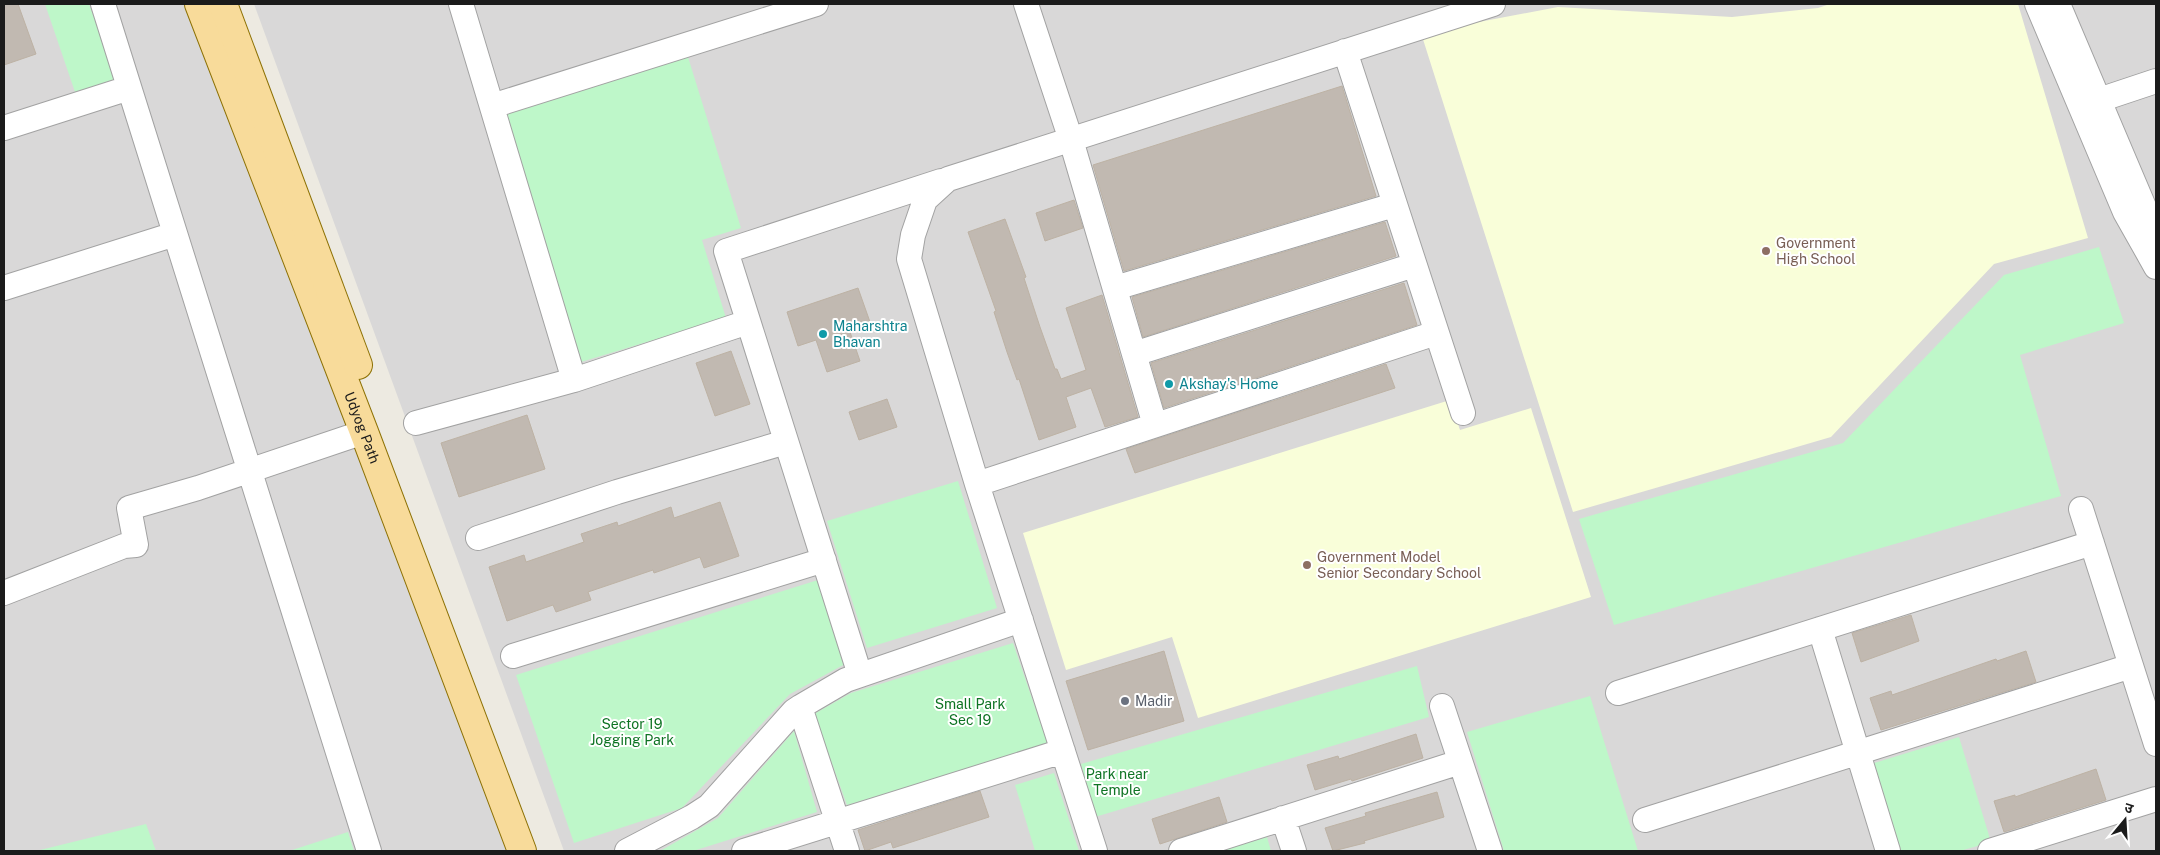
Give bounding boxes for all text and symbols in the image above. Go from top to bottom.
place label: Government High School [1776,235,1856,267]
marker: Government High School [1760,245,1772,257]
place label: Maharshtra Bhavan [833,318,908,350]
marker: Maharshtra Bhavan [817,328,829,340]
place label: Akshay's Home [1179,376,1278,392]
marker: Akshay's Home [1163,378,1175,390]
street label: Udyog Path [341,390,383,466]
place label: Government Model Senior Secondary School [1317,549,1481,581]
marker: Government Model Senior Secondary School [1301,559,1313,571]
place label: Madir [1135,693,1173,709]
marker: Madir [1119,695,1131,707]
park label: Small Park Sec 19 [935,696,1006,728]
park label: Sector 19 Jogging Park [590,716,674,748]
park label: Park near Temple [1086,766,1148,798]
north arrow [2100,795,2150,845]
text: उ [2123,799,2136,817]

